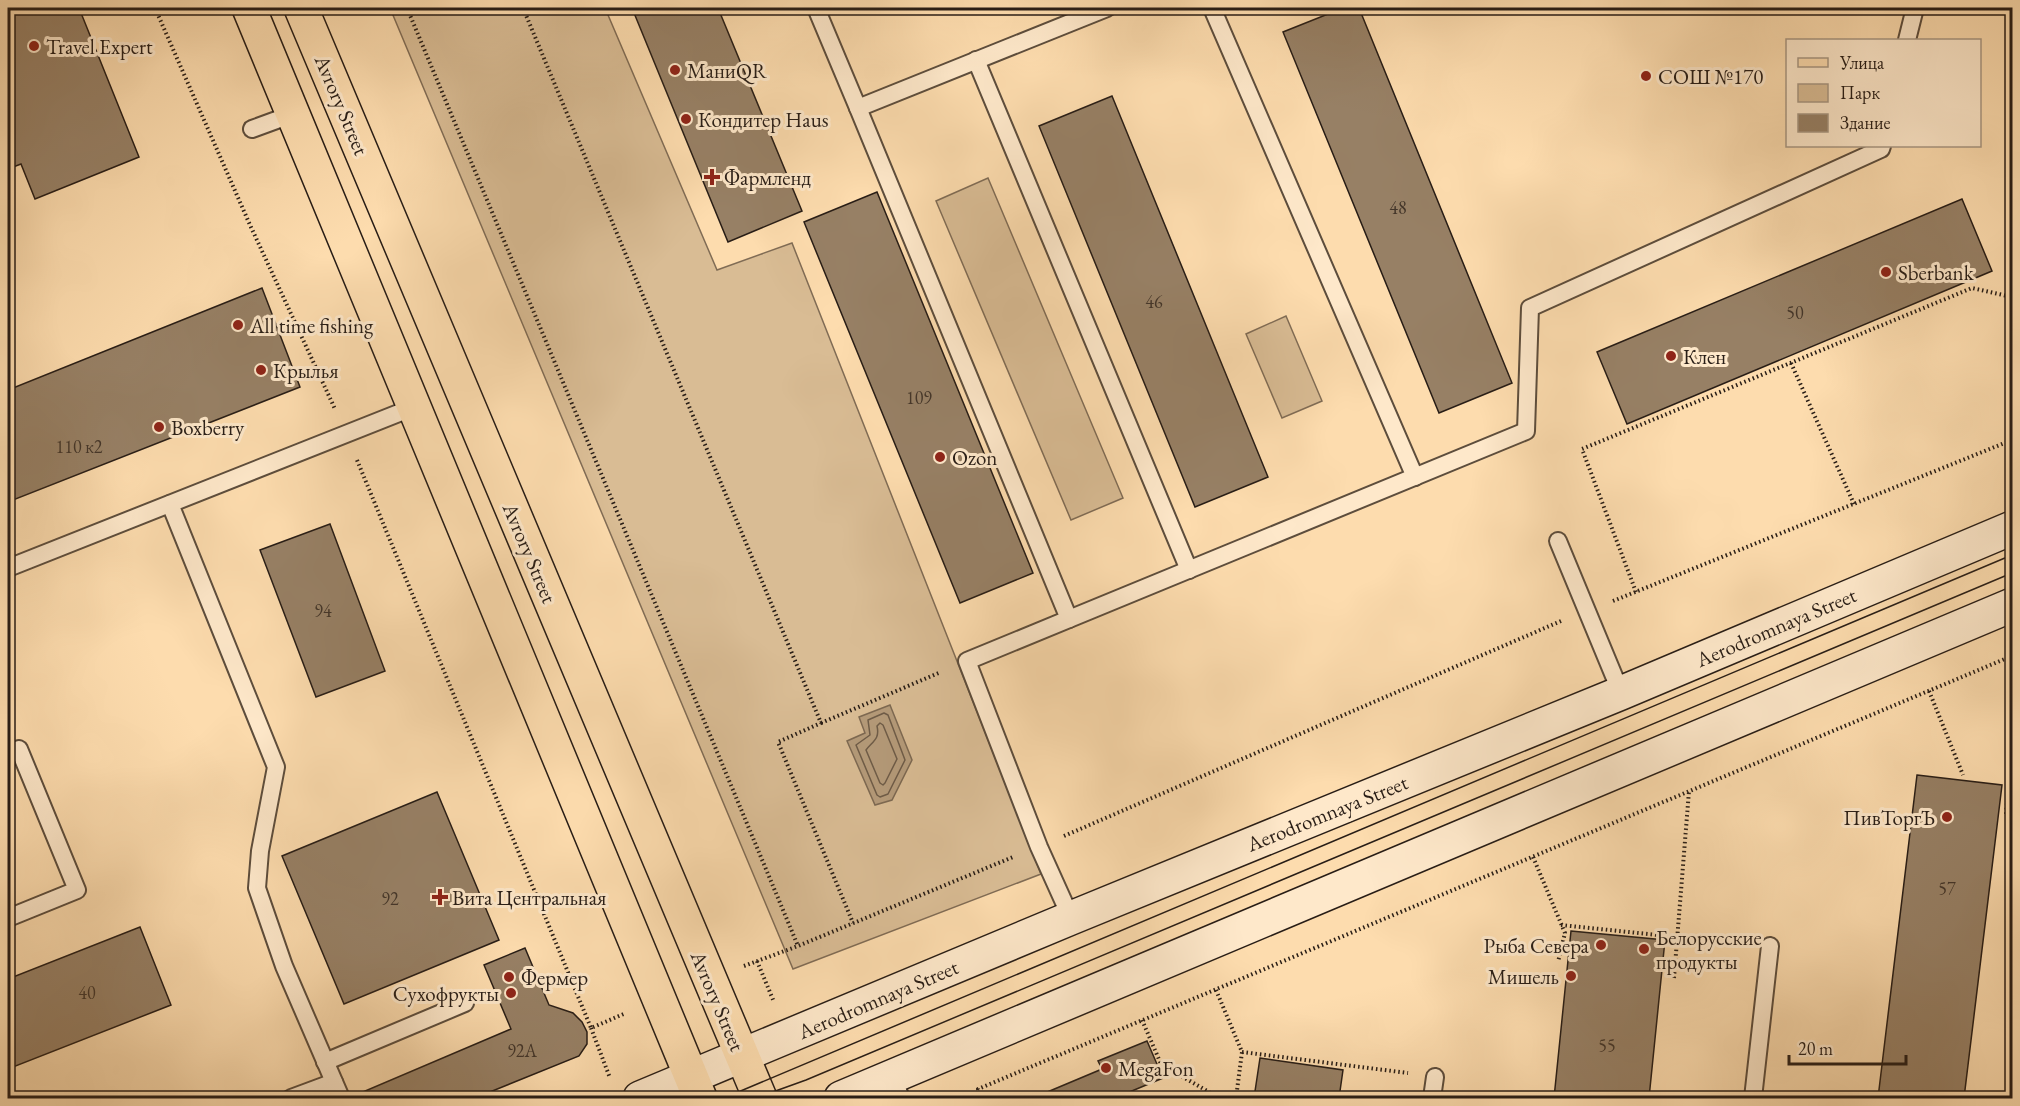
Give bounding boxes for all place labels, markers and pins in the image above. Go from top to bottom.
place label: Travel Expert [46,33,153,60]
marker: Travel Expert [27,39,41,53]
place label: МаниQR [687,57,768,85]
marker: МаниQR [668,63,682,77]
place label: СОШ №170 [1658,63,1763,90]
marker: СОШ №170 [1639,69,1653,83]
place label: Кондитер Haus [698,106,829,133]
marker: Кондитер Haus [679,112,693,126]
place label: Фармленд [724,164,811,191]
marker: Фармленд [705,170,719,184]
place label: Sberbank [1898,259,1975,286]
marker: Sberbank [1879,265,1893,279]
place label: All time fishing [249,312,374,339]
marker: All time fishing [231,318,245,332]
place label: Клен [1683,343,1726,370]
marker: Клен [1664,349,1678,363]
place label: Крылья [273,357,339,384]
marker: Крылья [254,363,268,377]
place label: Boxberry [171,414,245,441]
marker: Boxberry [152,420,166,434]
place label: Ozon [952,444,997,471]
marker: Ozon [933,450,947,464]
place label: ПивТоргЪ [1843,804,1935,831]
marker: ПивТоргЪ [1940,810,1954,824]
place label: Вита Центральная [452,884,607,911]
marker: Вита Центральная [433,890,447,904]
place label: Белорусские продукты [1656,924,1762,975]
place label: Рыба Севера [1483,932,1590,959]
marker: Рыба Севера [1594,938,1608,952]
marker: Белорусские продукты [1637,942,1651,956]
place label: Мишель [1488,963,1559,990]
place label: Фермер [521,964,588,991]
marker: Мишель [1564,969,1578,983]
marker: Фермер [502,970,516,984]
place label: Сухофрукты [393,980,499,1007]
marker: Сухофрукты [504,986,518,1000]
place label: MegaFon [1118,1055,1194,1082]
marker: MegaFon [1099,1061,1113,1075]

